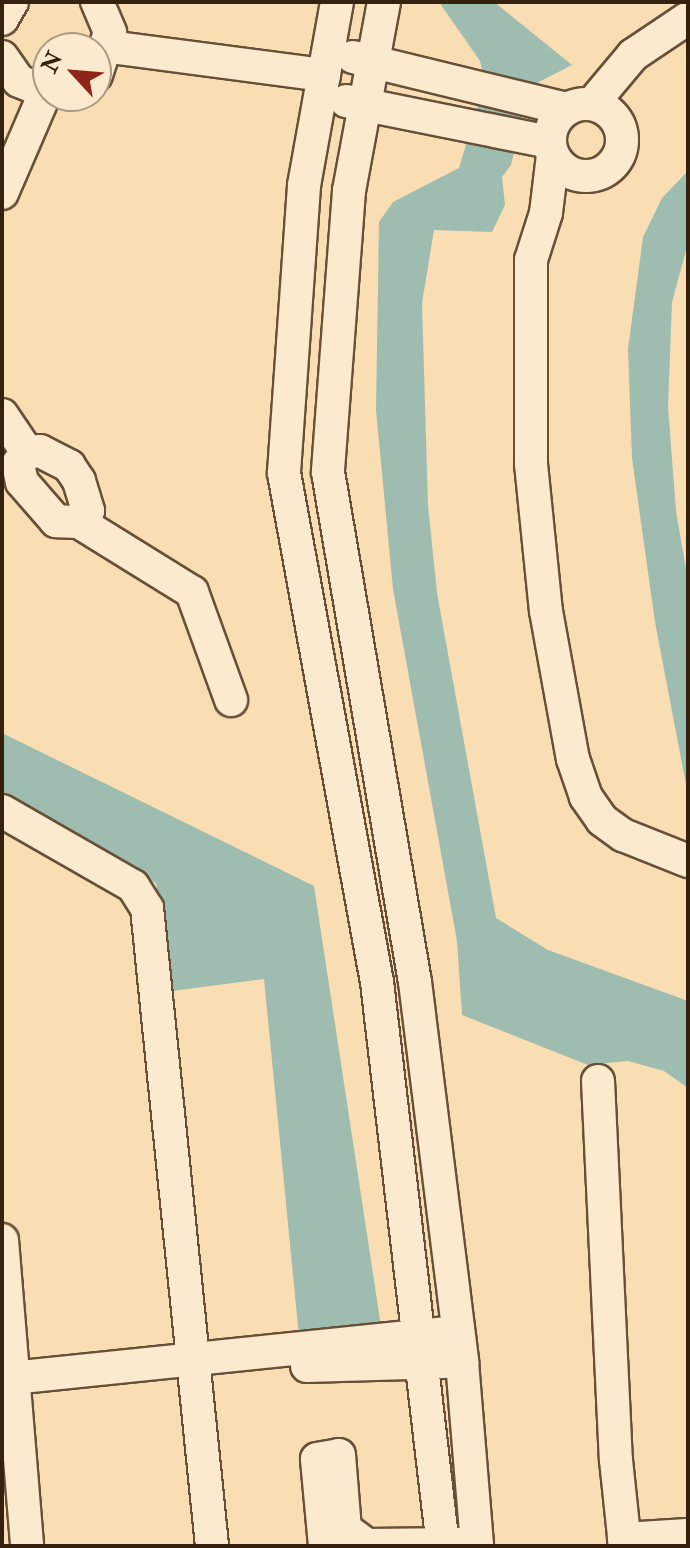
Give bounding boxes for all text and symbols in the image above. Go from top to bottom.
north arrow [32,32,112,112]
text: N [35,47,69,77]

